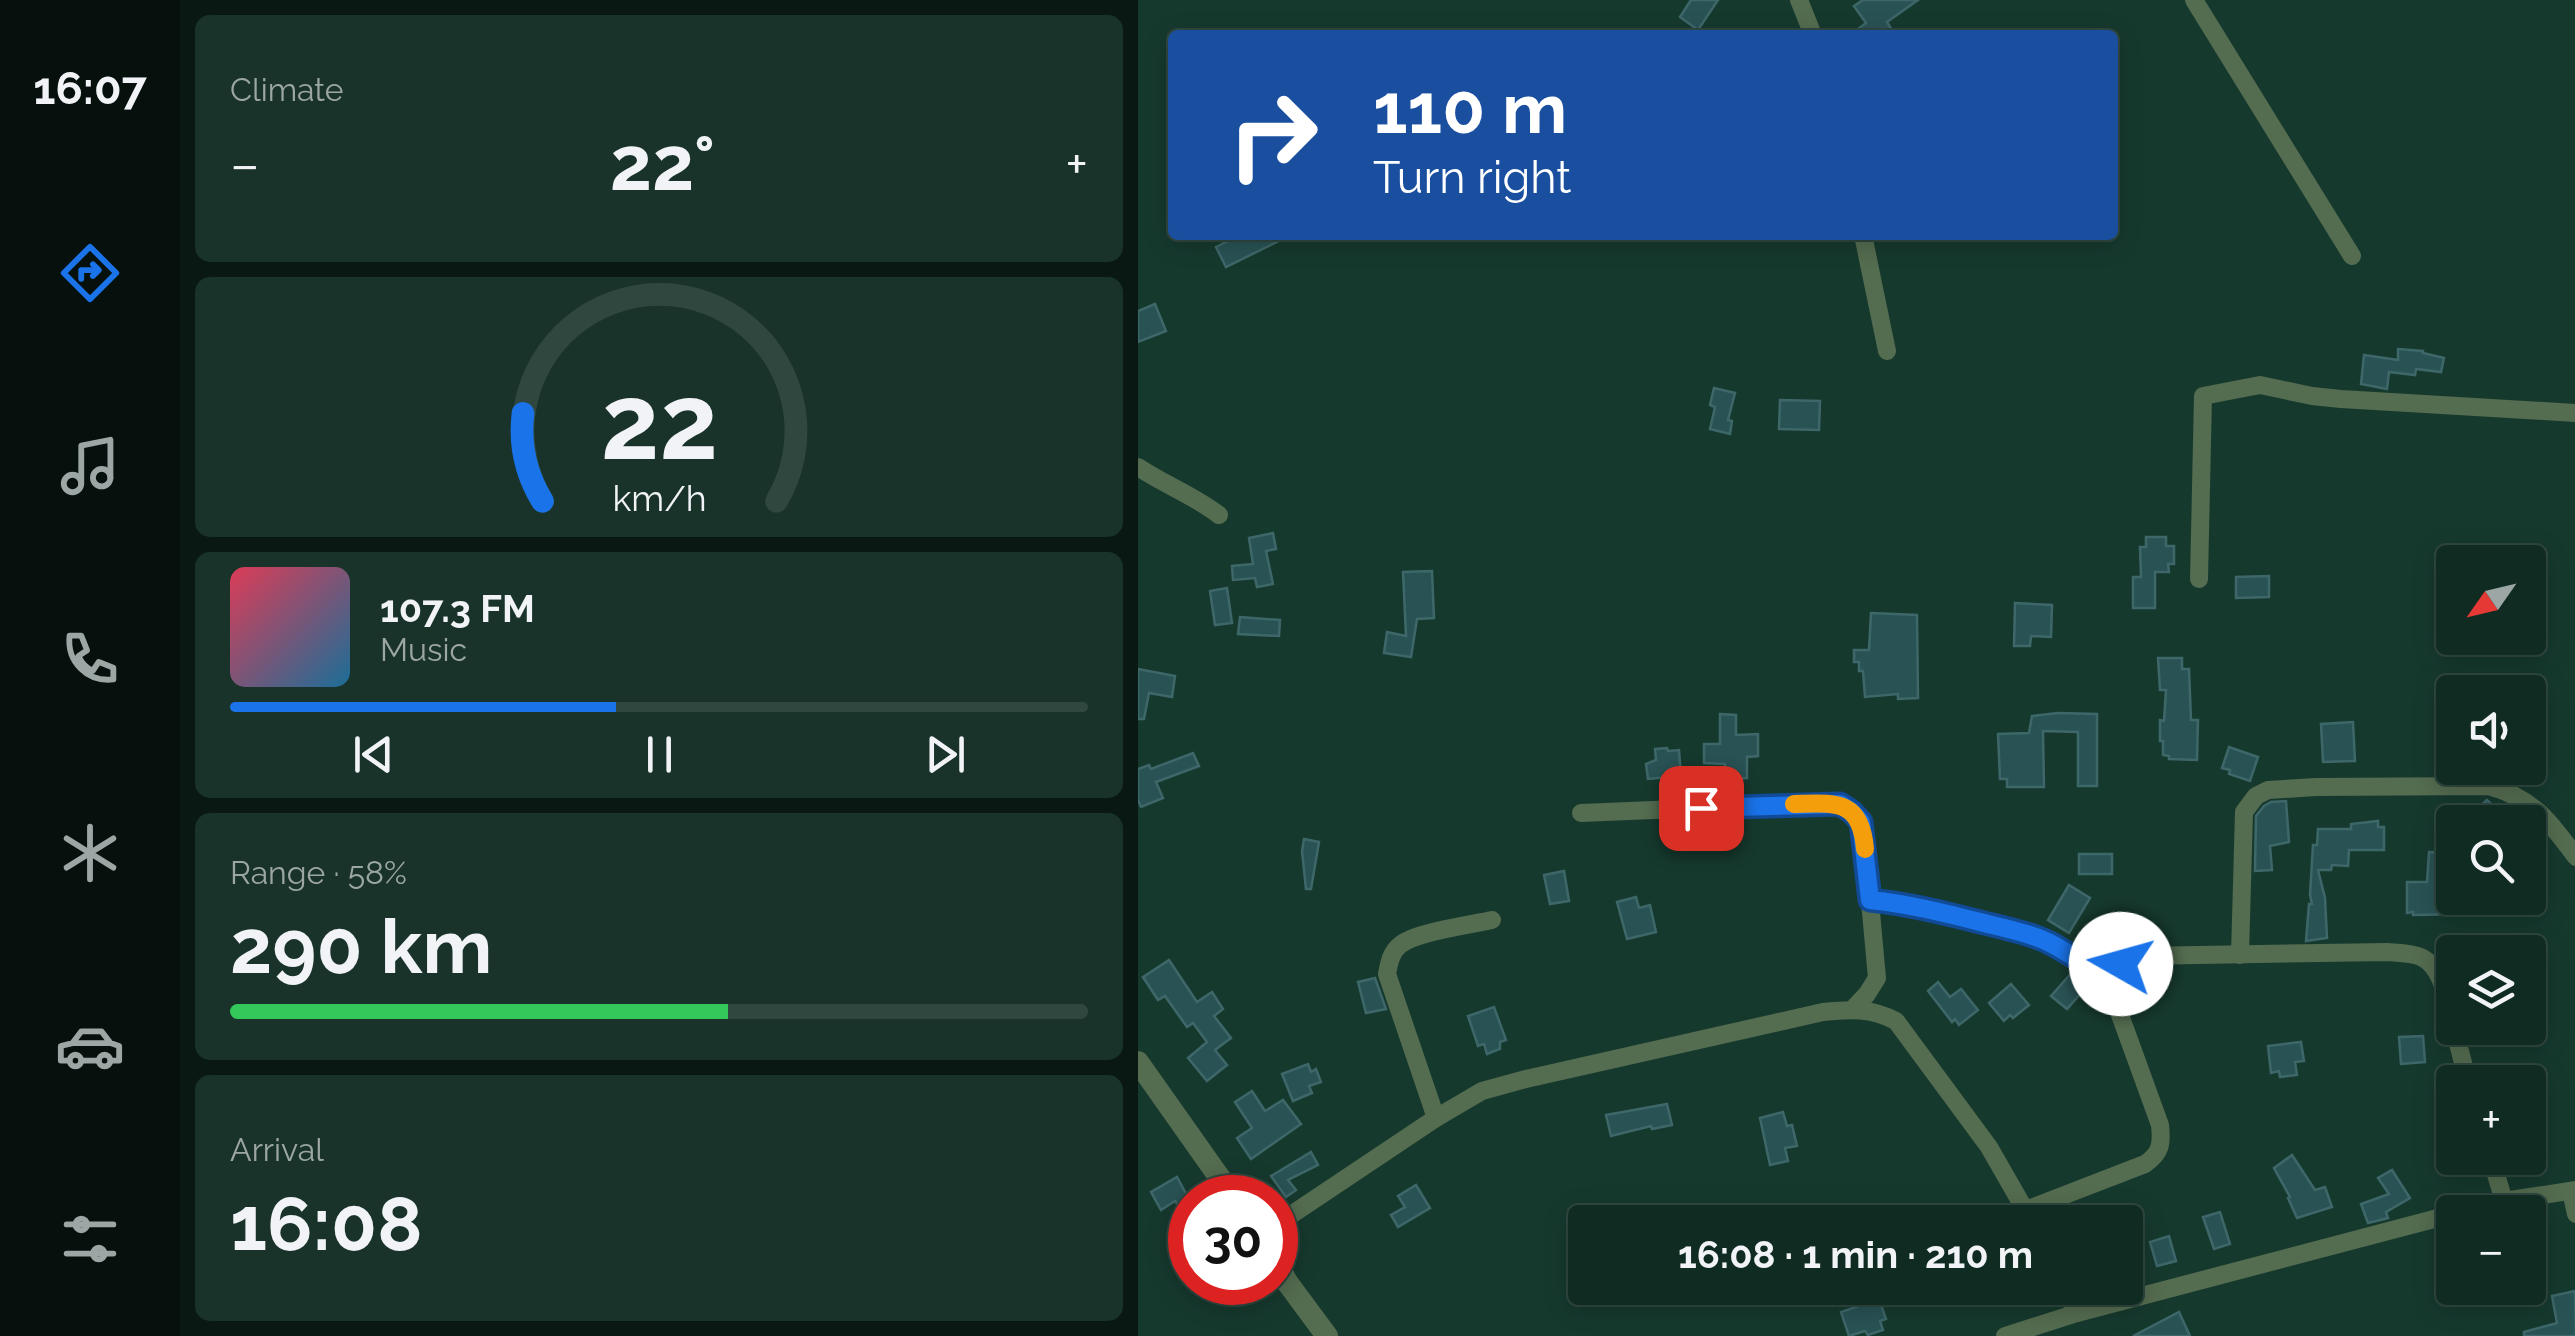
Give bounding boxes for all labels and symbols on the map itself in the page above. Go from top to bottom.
north arrow [2436,545,2546,655]
pin [1659,766,1744,851]
position arrow [2069,912,2173,1016]
speed limit sign: 30 [1168,1175,1298,1305]

